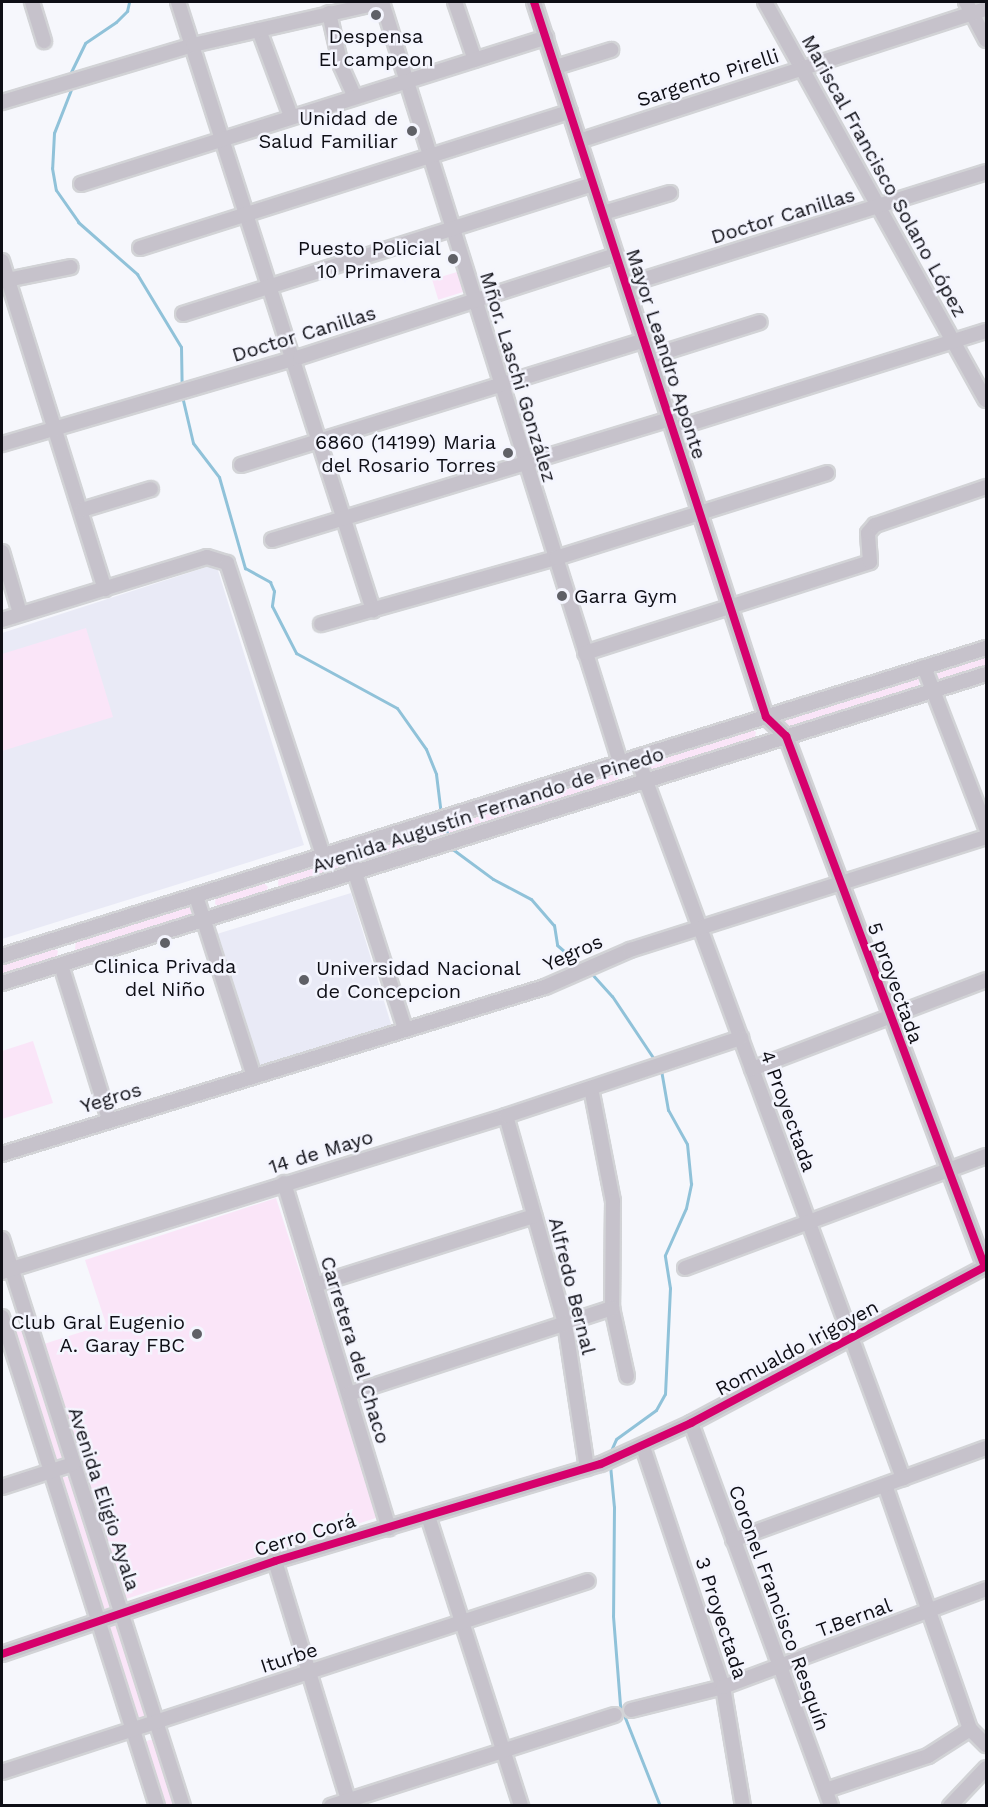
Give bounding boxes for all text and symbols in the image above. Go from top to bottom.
marker: Despensa El campeon [369,8,383,22]
place label: Despensa El campeon [318,24,434,71]
street label: Mariscal Francisco Solano López [796,30,972,322]
street label: Sargento Pirelli [634,44,782,112]
place label: Unidad de Salud Familiar [258,107,398,154]
marker: Unidad de Salud Familiar [403,122,421,140]
street label: Doctor Canillas [708,183,858,249]
place label: Puesto Policial 10 Primavera [298,236,441,283]
street label: Mayor Leandro Aponte [620,245,712,463]
marker: Puesto Policial 10 Primavera [446,252,460,266]
street label: Mñor. Laschi González [475,269,561,485]
street label: Doctor Canillas [229,301,379,367]
place label: 6860 (14199) Maria del Rosario Torres [315,430,496,477]
marker: 6860 (14199) Maria del Rosario Torres [501,446,515,460]
place label: Garra Gym [574,584,678,608]
marker: Garra Gym [555,589,569,603]
street label: Avenida Augustín Fernando de Pinedo [308,741,668,879]
street label: 5 proyectada [862,919,928,1047]
street label: Yegros [540,929,606,977]
marker: Clinica Privada del Niño [156,934,174,952]
place label: Clinica Privada del Niño [93,954,237,1001]
place label: Universidad Nacional de Concepcion [316,957,521,1004]
marker: Universidad Nacional de Concepcion [297,973,311,987]
street label: 4 Proyectada [755,1047,821,1175]
street label: Yegros [78,1077,144,1119]
street label: 14 de Mayo [266,1125,376,1179]
street label: Alfredo Bernal [543,1215,601,1357]
street label: Carretera del Chaco [315,1253,395,1447]
street label: Romualdo Irigoyen [711,1295,883,1401]
place label: Club Gral Eugenio A. Garay FBC [10,1310,185,1357]
marker: Club Gral Eugenio A. Garay FBC [190,1327,204,1341]
street label: Avenida Eligio Ayala [63,1404,145,1594]
street label: Coronel Francisco Resquín [723,1482,835,1734]
street label: Cerro Corá [251,1508,359,1562]
street label: 3 Proyectada [690,1554,752,1682]
street label: T.Bernal [813,1593,895,1643]
street label: Iturbe [257,1637,321,1679]

